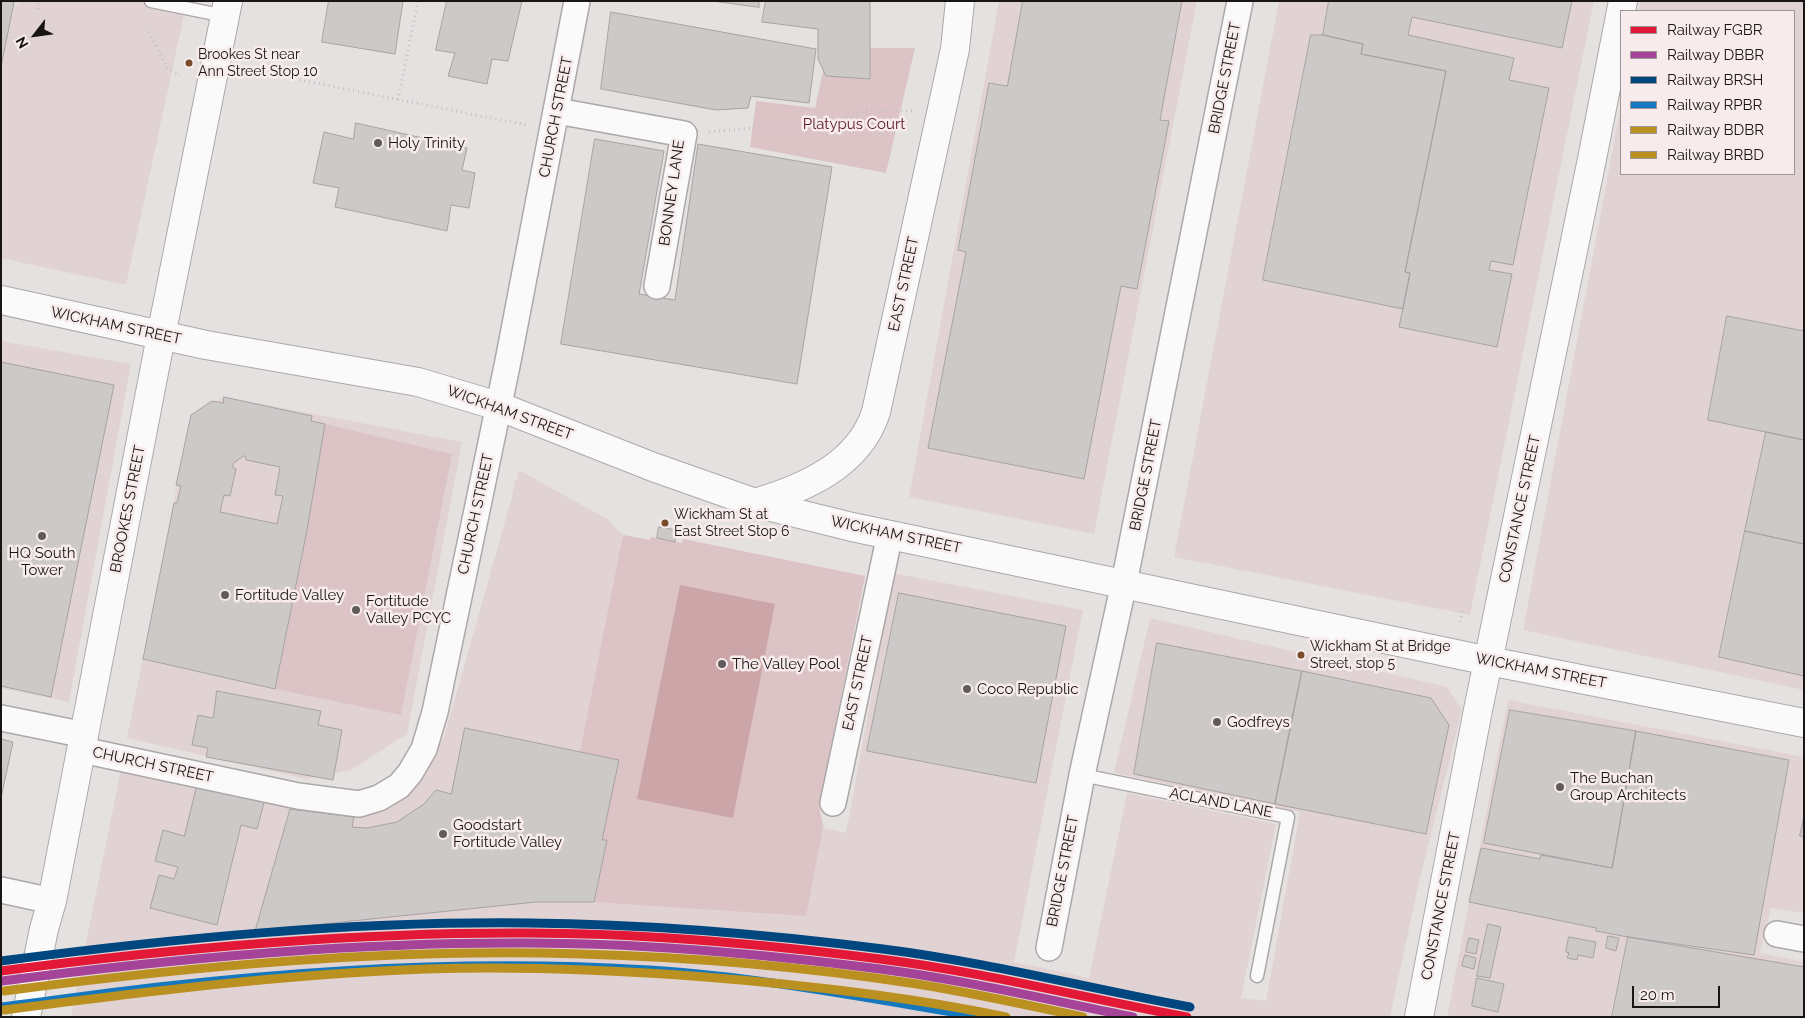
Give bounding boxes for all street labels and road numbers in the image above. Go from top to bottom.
street label: BRIDGE STREET [1205,21,1245,135]
street label: CHURCH STREET [535,55,577,179]
street label: BONNEY LANE [656,139,688,247]
street label: EAST STREET [885,235,923,333]
street label: WICKHAM STREET [49,303,183,349]
street label: WICKHAM STREET [444,382,576,444]
street label: BRIDGE STREET [1126,418,1166,532]
street label: CONSTANCE STREET [1496,433,1544,585]
street label: BROOKES STREET [107,444,149,574]
street label: CHURCH STREET [454,452,498,576]
street label: WICKHAM STREET [829,512,963,558]
street label: EAST STREET [839,634,877,732]
street label: WICKHAM STREET [1474,649,1608,693]
street label: CHURCH STREET [91,743,215,787]
street label: ACLAND LANE [1168,784,1274,822]
street label: BRIDGE STREET [1043,814,1083,928]
street label: CONSTANCE STREET [1418,830,1464,982]

